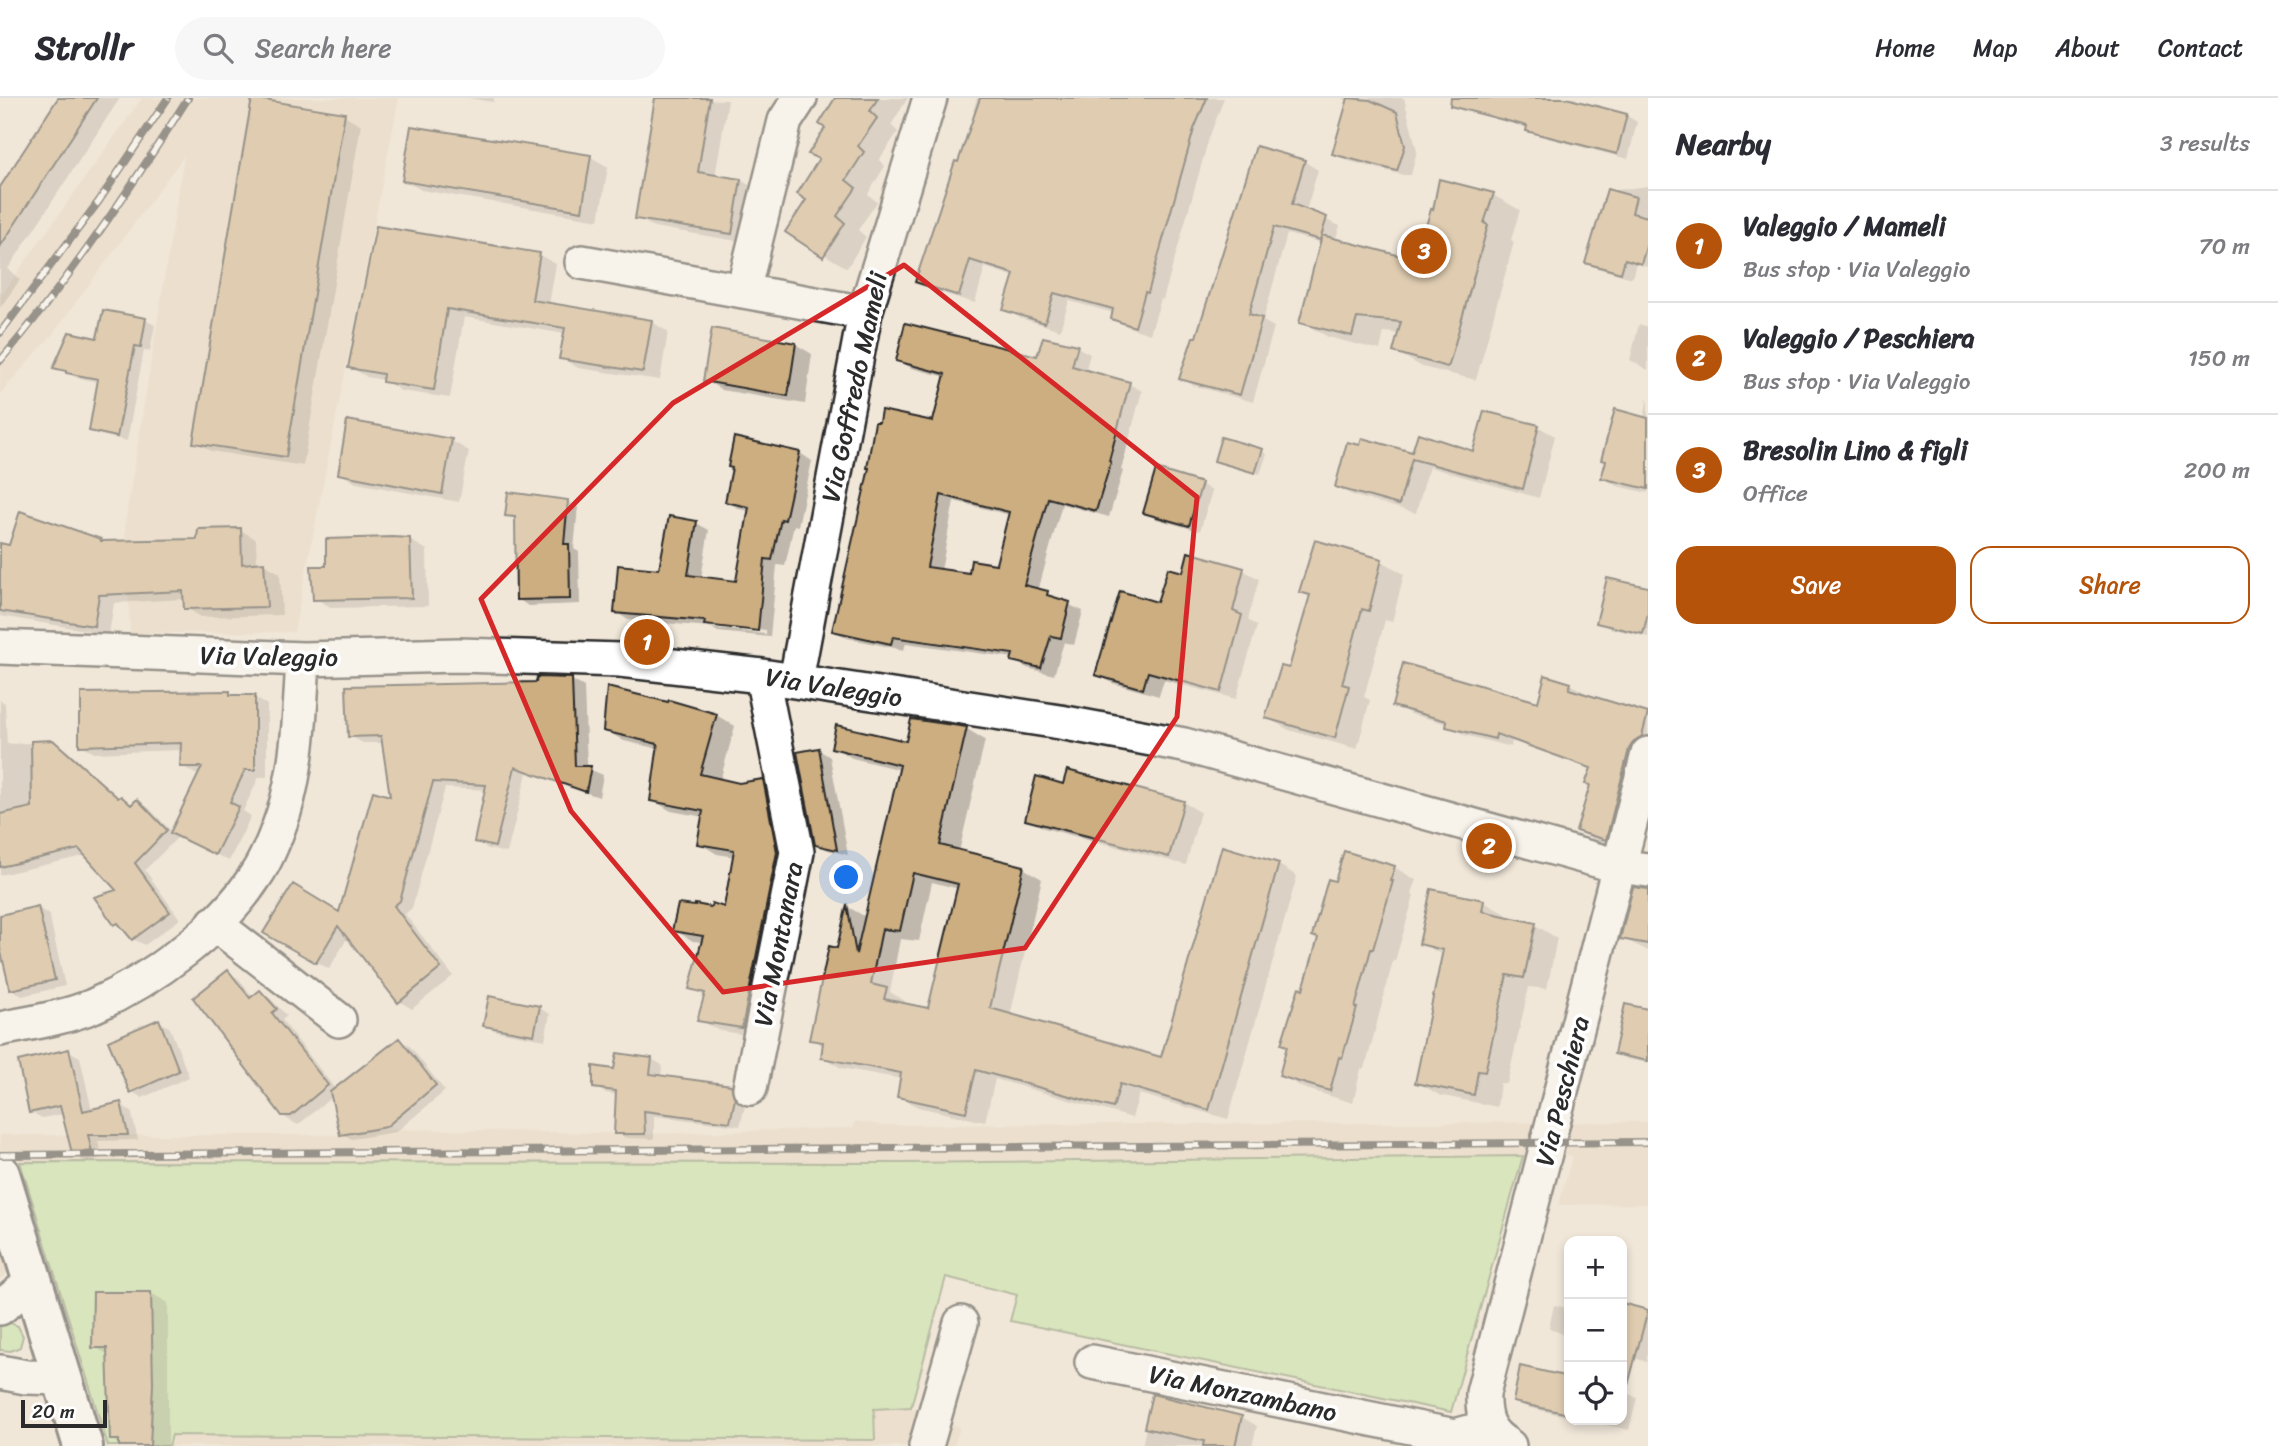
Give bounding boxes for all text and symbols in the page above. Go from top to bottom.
search box [175,17,665,80]
text: Strollr [35,19,133,77]
text: Search here [255,25,392,71]
text: Home [1875,27,1935,69]
text: Map [1973,27,2017,69]
text: About [2055,27,2120,69]
text: Contact [2158,27,2243,69]
icon: search [199,29,237,67]
text: Nearby [1676,117,1771,171]
text: 3 results [2160,123,2250,164]
text: Valeggio / Mameli [1743,203,1946,249]
pin: 3 [1401,225,1447,277]
text: 1 [1694,226,1704,267]
text: 70 m [2199,226,2250,267]
text: Bus stop · Via Valeggio [1743,249,1970,290]
street label: Via Goffredo Mameli [807,267,901,506]
text: Valeggio / Peschiera [1743,315,1975,361]
text: 2 [1692,338,1706,379]
text: 150 m [2188,338,2250,379]
text: Bus stop · Via Valeggio [1743,361,1970,402]
text: Bresolin Lino & figli [1743,427,1967,473]
text: 3 [1693,450,1705,491]
text: 200 m [2184,450,2250,491]
text: Office [1743,473,1808,514]
button: Save [1676,546,1956,624]
button: Share [1970,546,2250,624]
pin: 1 [624,616,670,668]
street label: Via Valeggio [200,632,339,680]
street label: Via Valeggio [762,653,906,721]
pin: 2 [1466,820,1512,872]
street label: Via Montanara [740,858,816,1030]
your location [829,860,863,894]
street label: Via Peschiera [1521,1011,1603,1171]
map controls [1564,1236,1627,1425]
button: + [1564,1236,1627,1299]
button: − [1564,1299,1627,1362]
street label: Via Monzambano [1145,1351,1341,1435]
button: locate [1564,1362,1627,1425]
text: 20 m [32,1395,75,1428]
scale bar [21,1397,107,1429]

